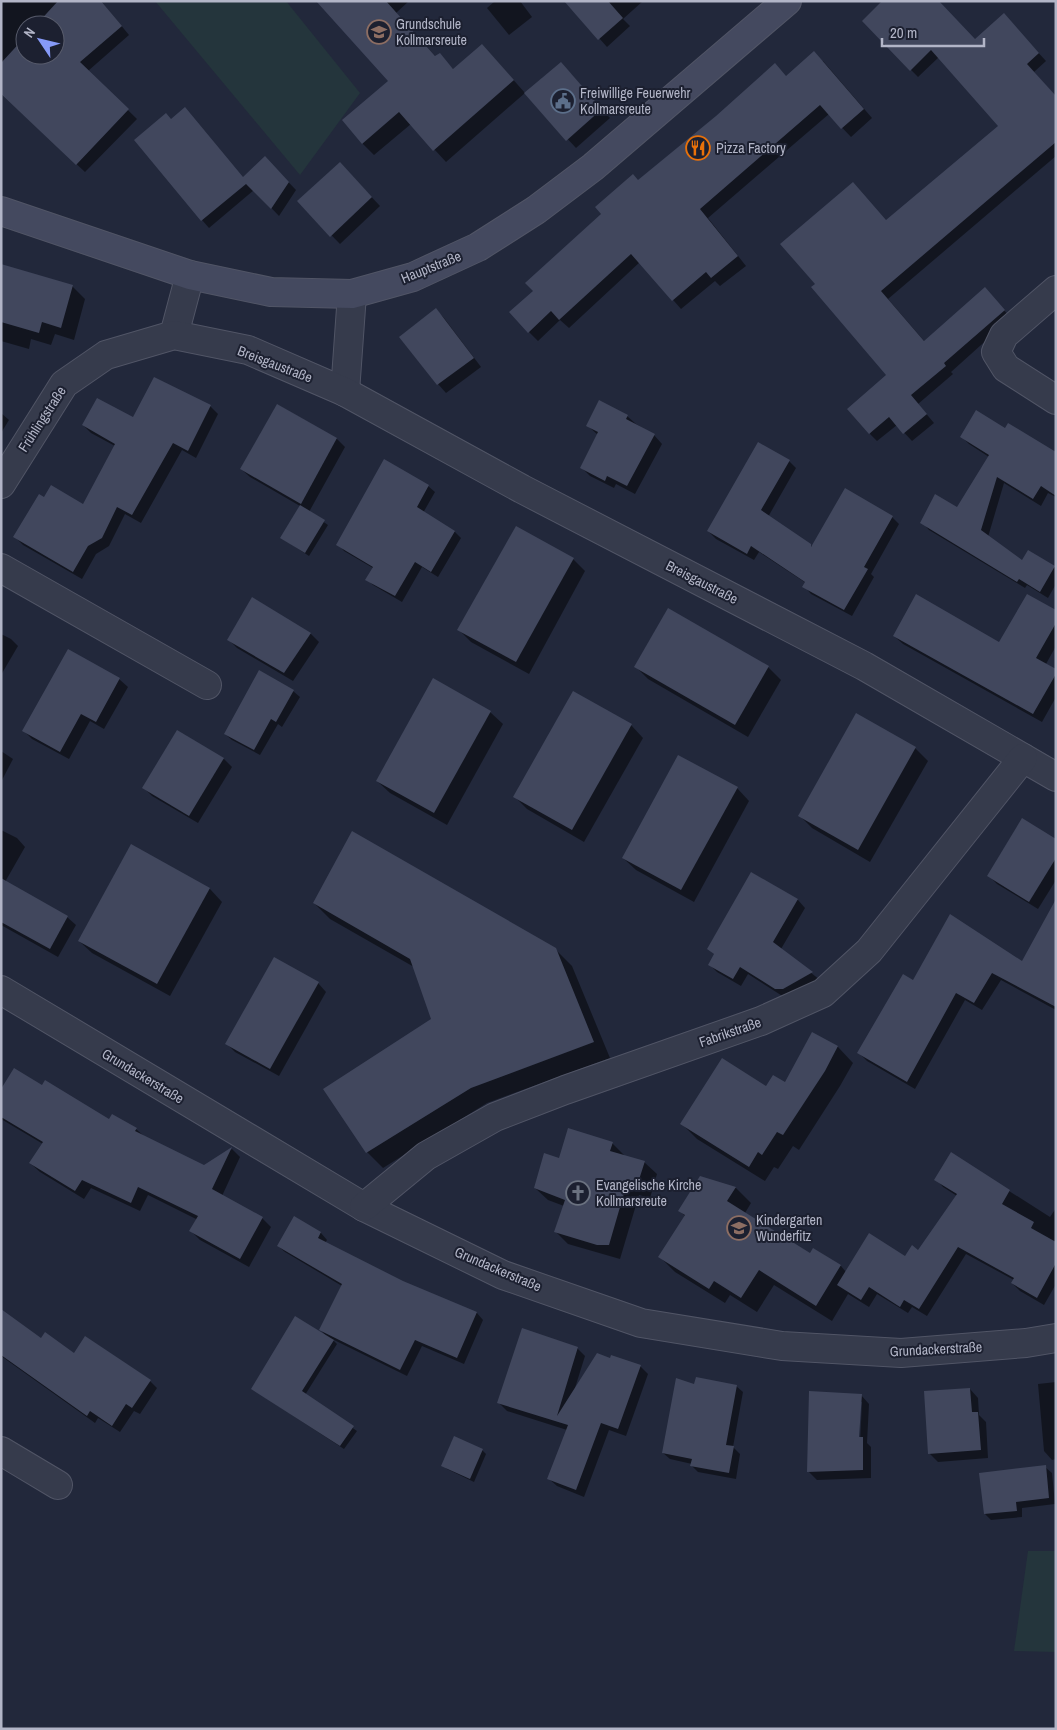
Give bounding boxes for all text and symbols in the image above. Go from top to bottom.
north arrow [15,15,65,65]
place label: Grundschule Kollmarsreute [396,15,467,49]
scale bar [882,15,984,47]
school or university icon: Grundschule Kollmarsreute [366,19,392,45]
text: 20 m [890,22,917,43]
text: N [20,24,39,41]
place label: Freiwillige Feuerwehr Kollmarsreute [580,84,691,118]
public building icon: Freiwillige Feuerwehr Kollmarsreute [550,88,576,114]
restaurant icon: Pizza Factory [685,135,711,161]
place label: Pizza Factory [716,139,786,157]
street label: Hauptstraße [398,247,464,287]
street label: Breisgaustraße [235,342,315,386]
street label: Frühlingstraße [14,383,70,455]
street label: Breisgaustraße [663,556,741,608]
street label: Fabrikstraße [697,1013,763,1051]
street label: Grundackerstraße [99,1044,187,1108]
place label: Evangelische Kirche Kollmarsreute [596,1176,701,1210]
church icon: Evangelische Kirche Kollmarsreute [565,1180,591,1206]
place label: Kindergarten Wunderfitz [756,1211,822,1245]
school or university icon: Kindergarten Wunderfitz [726,1215,752,1241]
street label: Grundackerstraße [452,1243,544,1295]
street label: Grundackerstraße [889,1338,983,1360]

